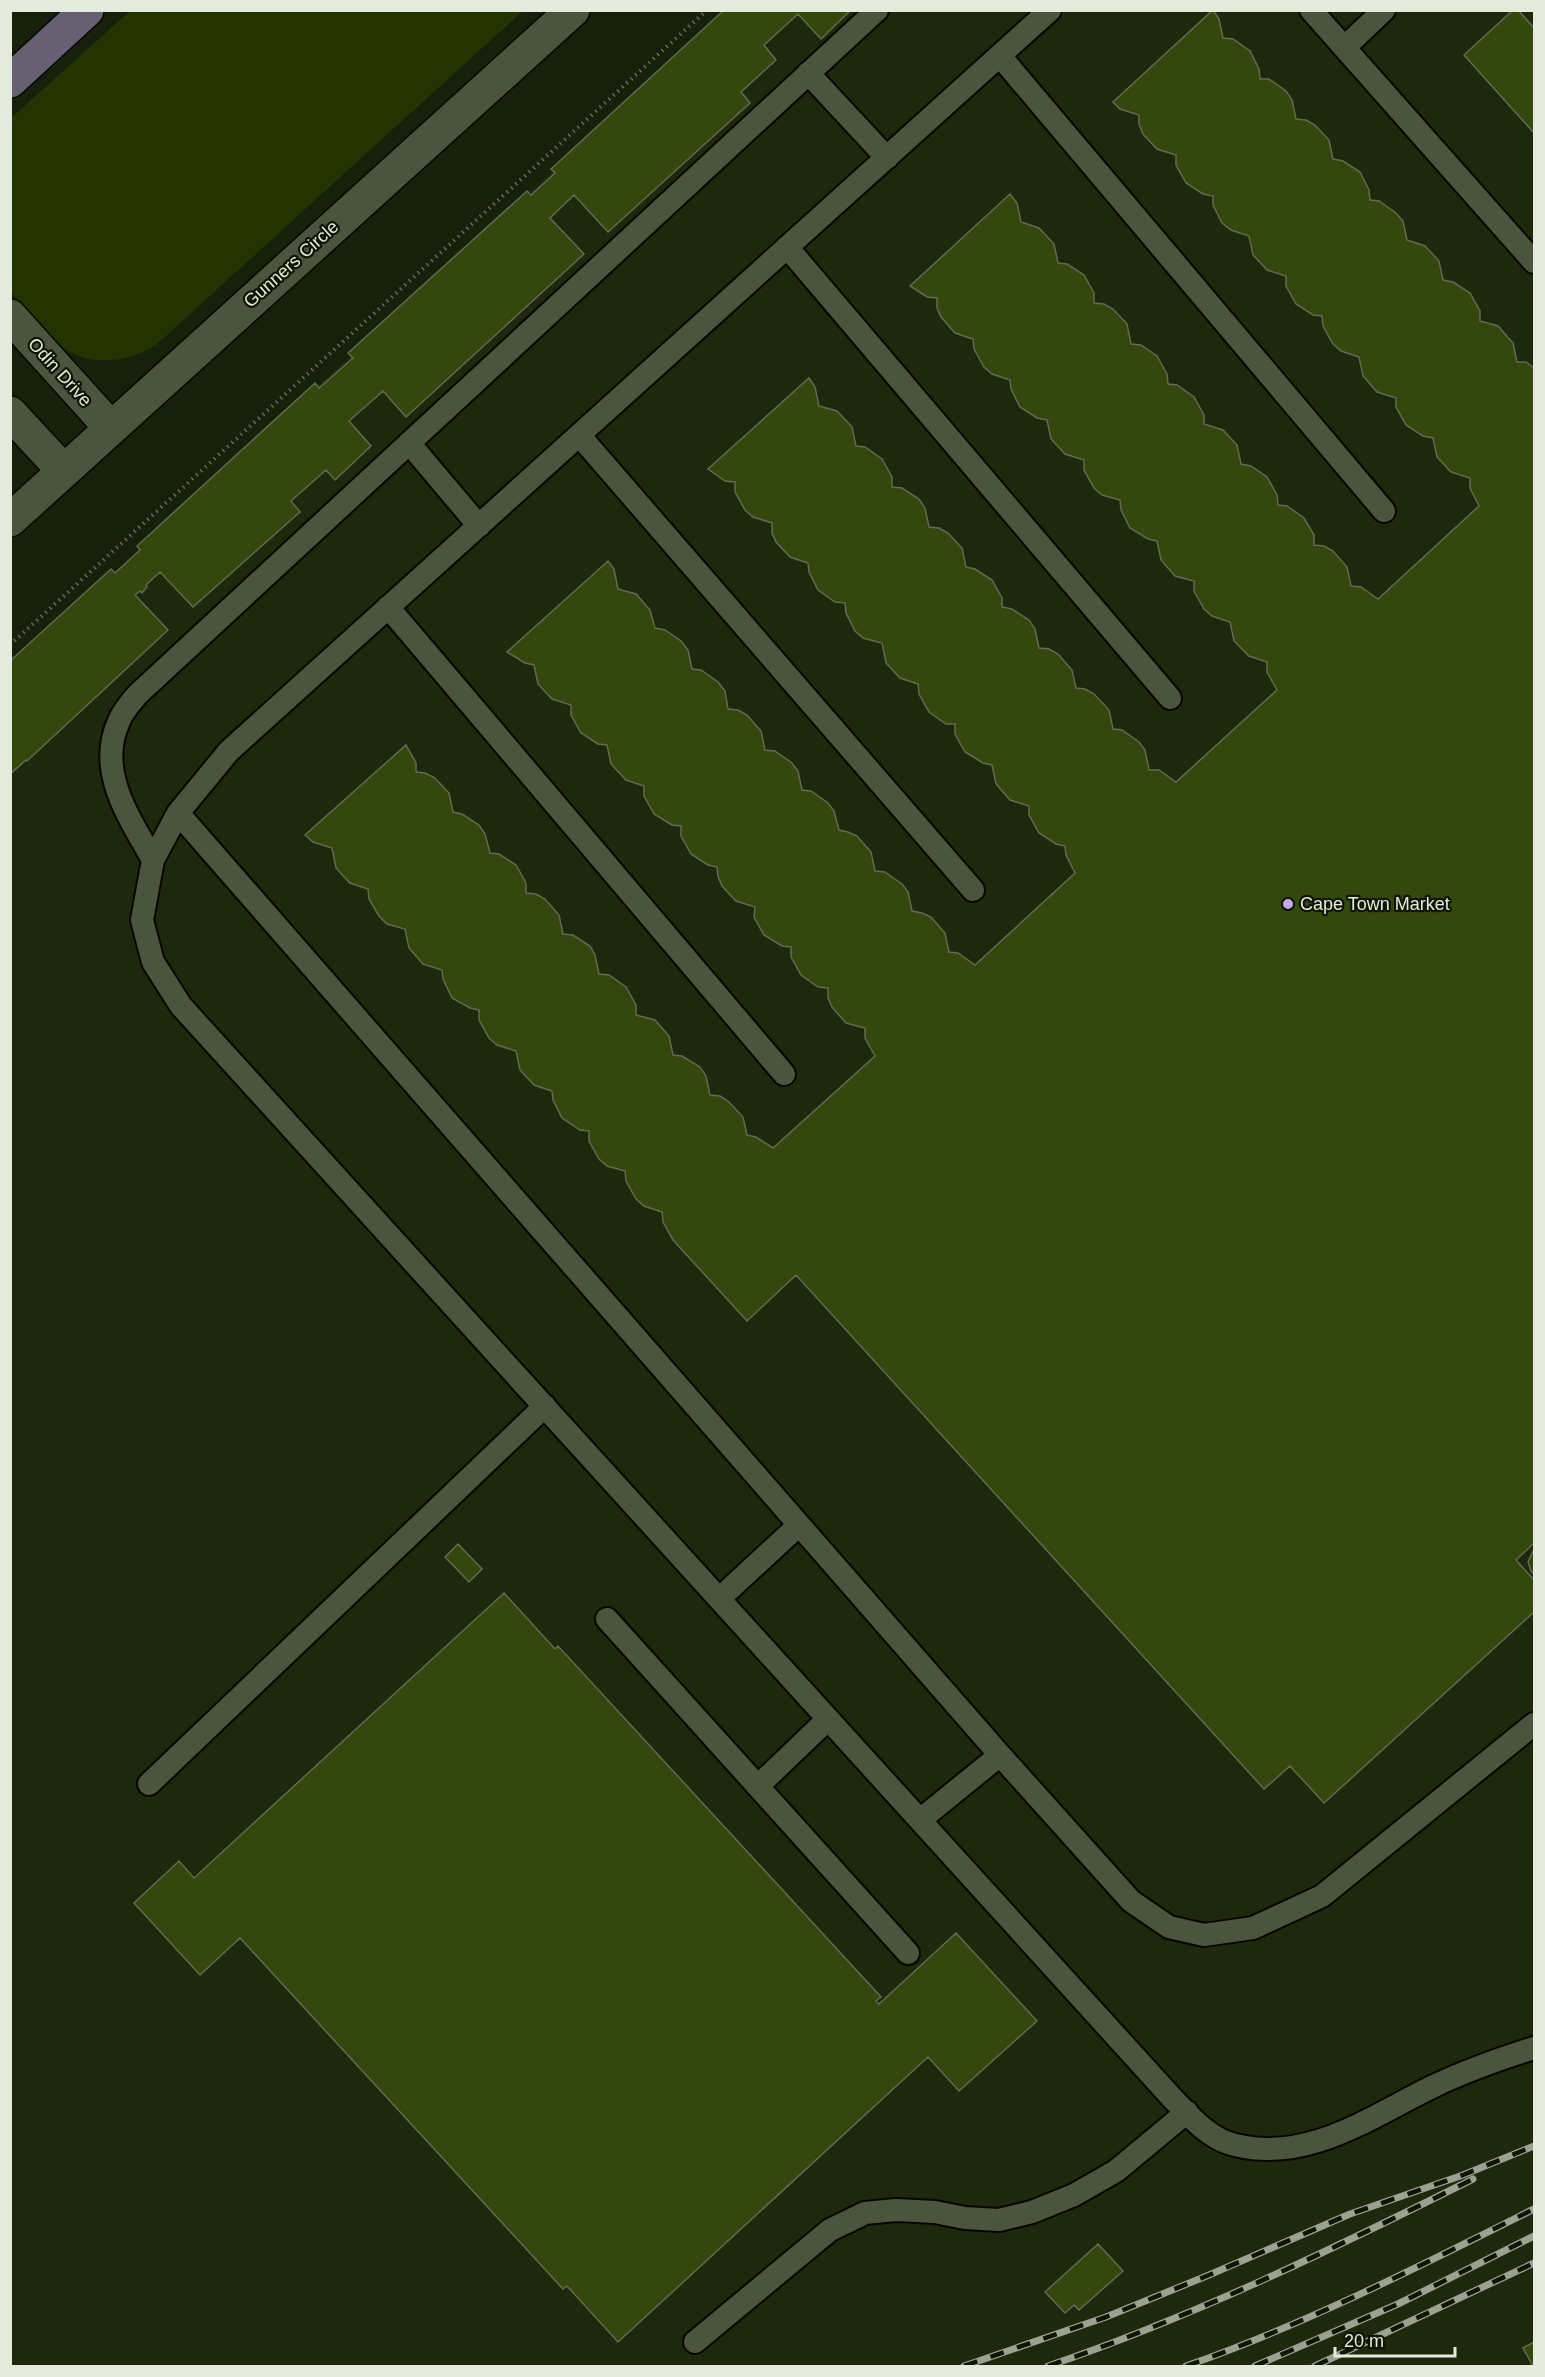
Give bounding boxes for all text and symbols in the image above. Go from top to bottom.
street label: Gunners Circle [240,216,342,312]
street label: Odin Drive [24,334,96,410]
place label: Cape Town Market [1300,894,1450,914]
marker: Cape Town Market [1281,897,1295,911]
scale bar [1335,2320,1455,2358]
text: 20 m [1344,2331,1384,2351]

